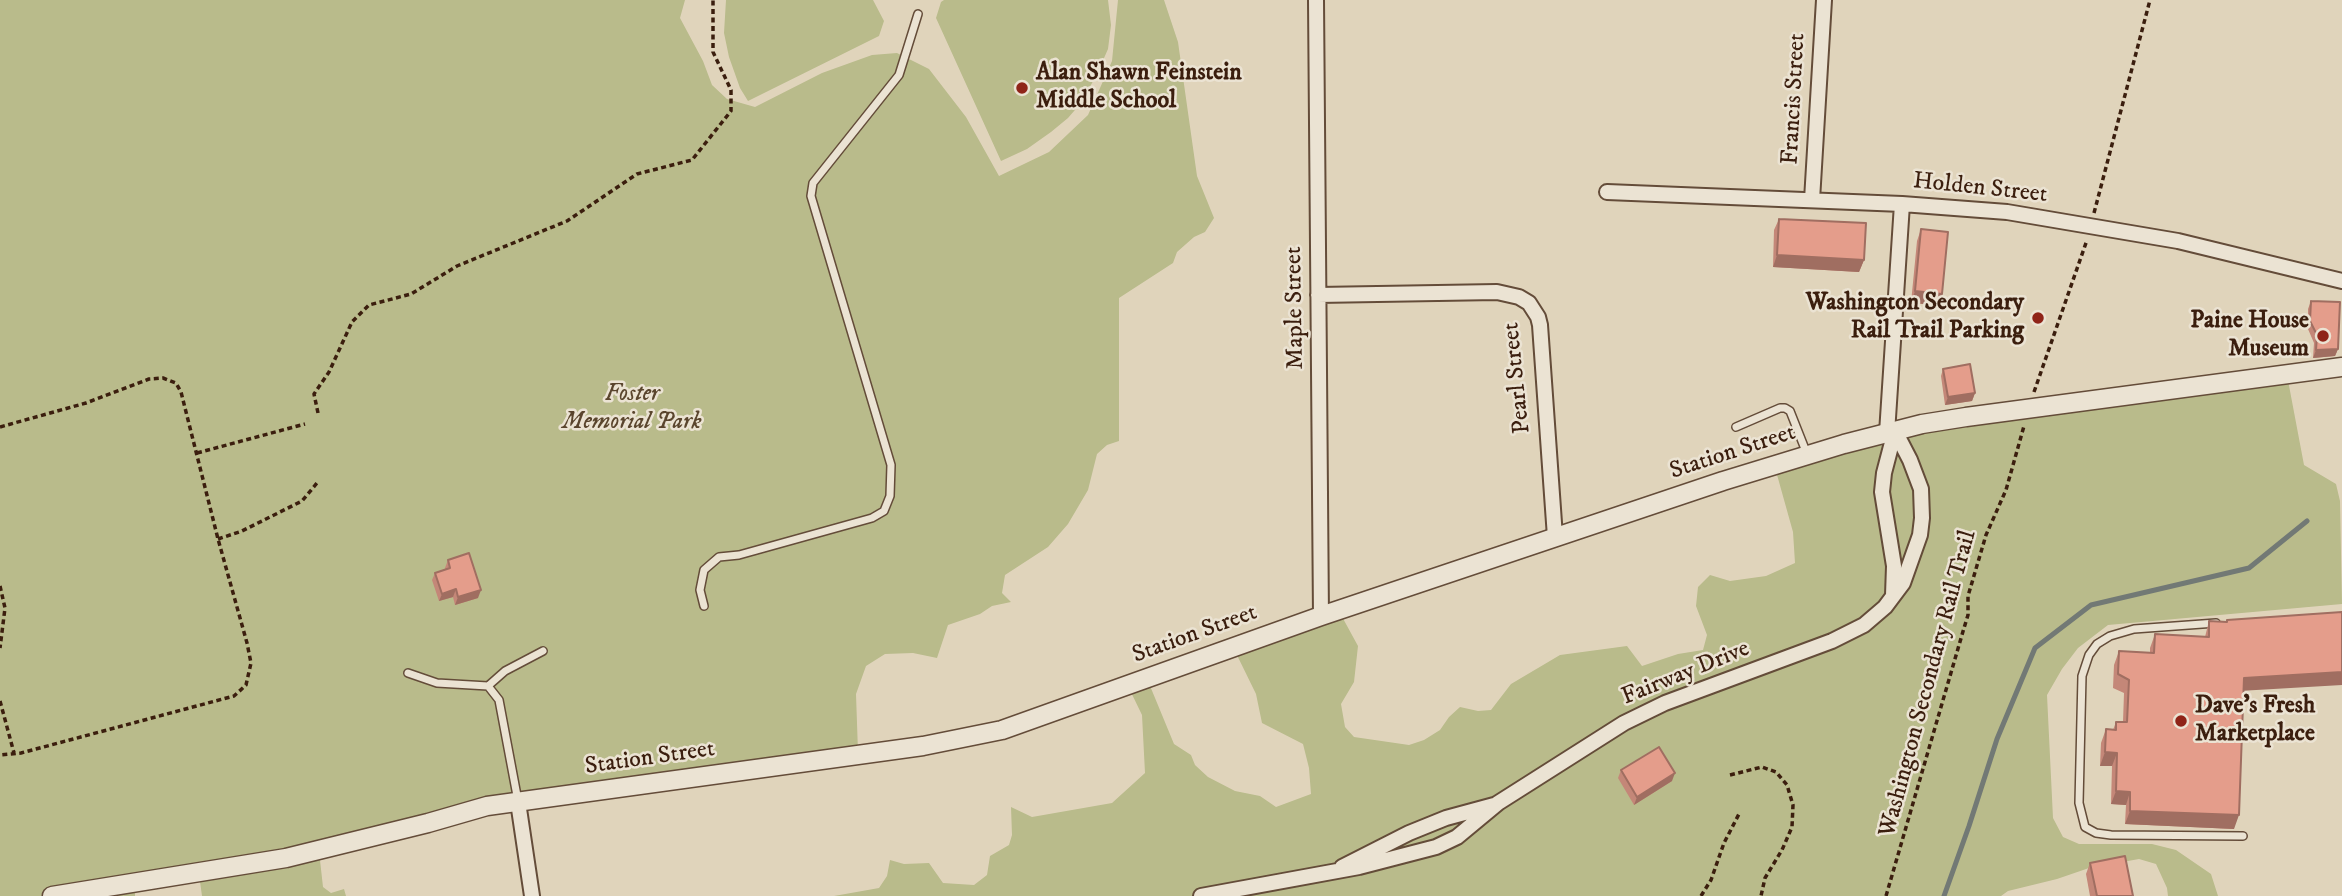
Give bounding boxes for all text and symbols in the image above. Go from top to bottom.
street label: Francis Street [1777,33,1813,165]
place label: Alan Shawn Feinstein Middle School [1036,60,1242,116]
marker: Alan Shawn Feinstein Middle School [1014,80,1030,96]
street label: Holden Street [1911,168,2049,210]
street label: Maple Street [1281,246,1311,370]
place label: Washington Secondary Rail Trail Parking [1806,290,2024,346]
place label: Paine House Museum [2190,308,2309,364]
marker: Washington Secondary Rail Trail Parking [2030,310,2046,326]
street label: Pearl Street [1498,321,1538,435]
marker: Paine House Museum [2315,328,2331,344]
park label: Foster Memorial Park [562,381,702,437]
street label: Station Street [1667,419,1799,487]
street label: Washington Secondary Rail Trail [1874,527,1984,841]
street label: Station Street [1129,599,1261,671]
street label: Fairway Drive [1618,635,1754,713]
place label: Dave's Fresh Marketplace [2195,693,2315,749]
marker: Dave's Fresh Marketplace [2173,713,2189,729]
street label: Station Street [583,736,717,782]

